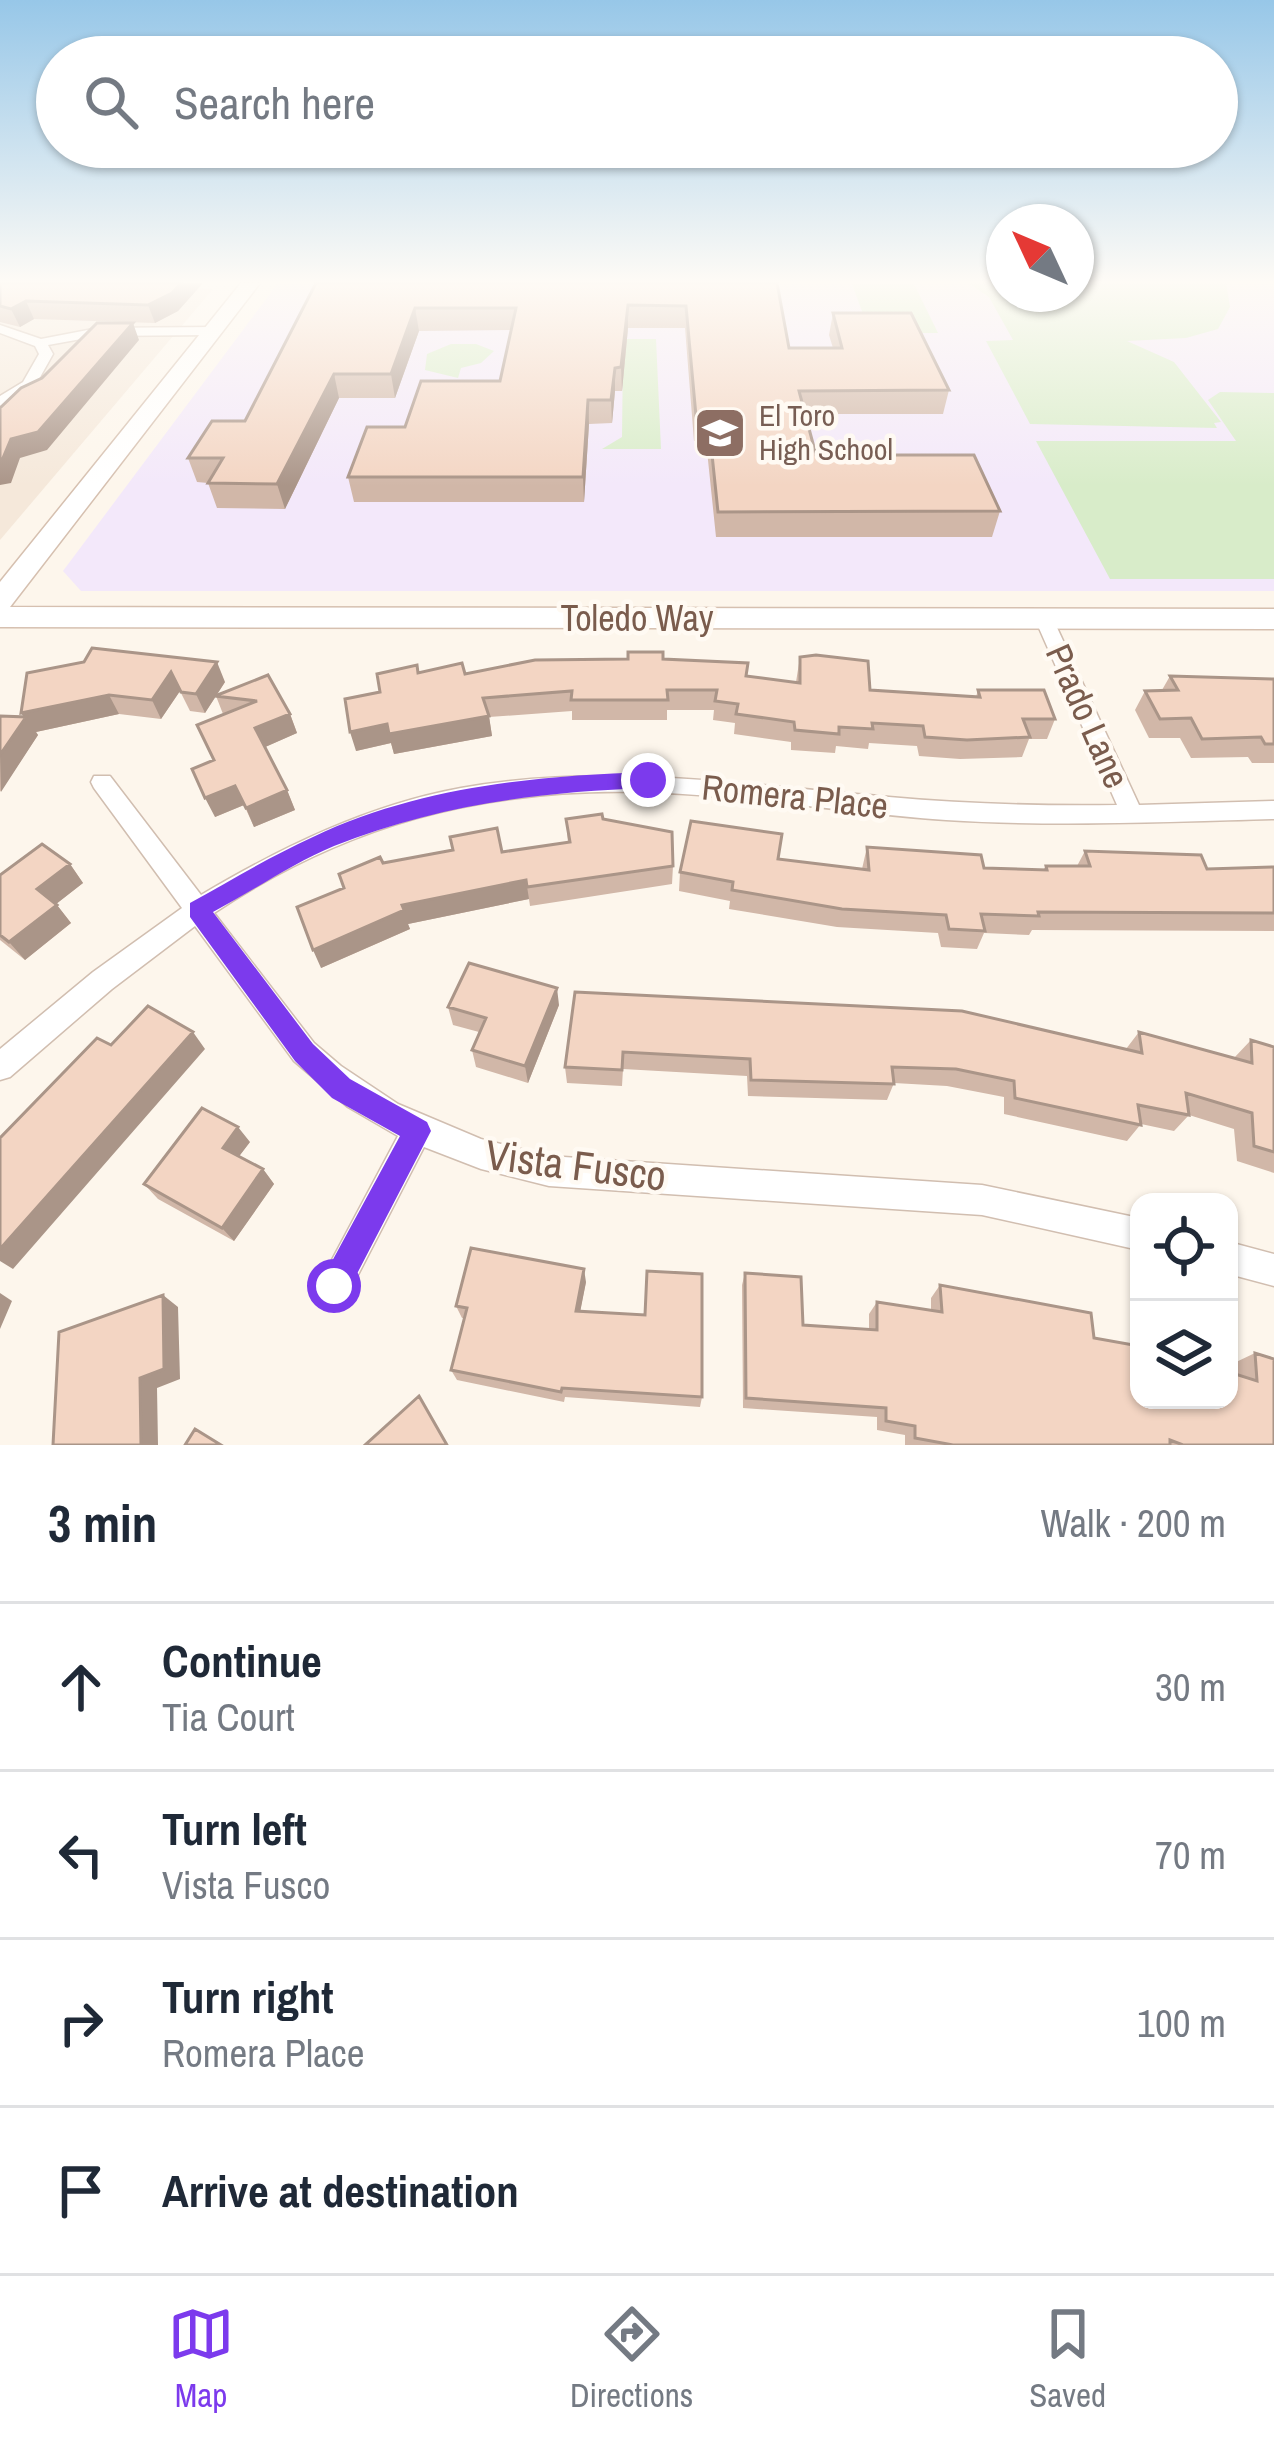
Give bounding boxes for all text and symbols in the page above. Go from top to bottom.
search box [36,36,1238,168]
icon: search [78,69,144,135]
text: Search here [174,72,375,133]
north arrow [986,204,1094,312]
place label: El Toro High School [759,395,893,469]
school or university icon: El Toro High School [692,405,748,461]
street label: Toledo Way [560,594,714,642]
street label: Prado Lane [1035,637,1141,795]
route end [621,753,675,807]
street label: Romera Place [699,762,891,830]
street label: Vista Fusco [483,1126,669,1204]
map controls [1130,1193,1238,1409]
button: locate [1130,1193,1238,1301]
route start [307,1259,361,1313]
button: layers [1130,1301,1238,1409]
text: 3 min [48,1489,157,1558]
text: Walk · 200 m [1041,1497,1226,1549]
text: Continue [162,1630,322,1691]
icon: ahead [48,1654,114,1720]
text: 30 m [1155,1661,1226,1713]
text: Tia Court [162,1691,295,1743]
text: Turn left [162,1798,307,1859]
icon: left [48,1822,114,1888]
text: 70 m [1155,1829,1226,1881]
text: Vista Fusco [162,1859,330,1911]
text: Turn right [162,1966,334,2027]
icon: right [48,1990,114,2056]
text: 100 m [1137,1997,1226,2049]
text: Romera Place [162,2027,365,2079]
icon: arrive [48,2158,114,2224]
text: Arrive at destination [162,2160,519,2221]
tab: Map [168,2301,234,2417]
tab: Directions [570,2301,693,2417]
tab: Saved [1029,2301,1106,2417]

